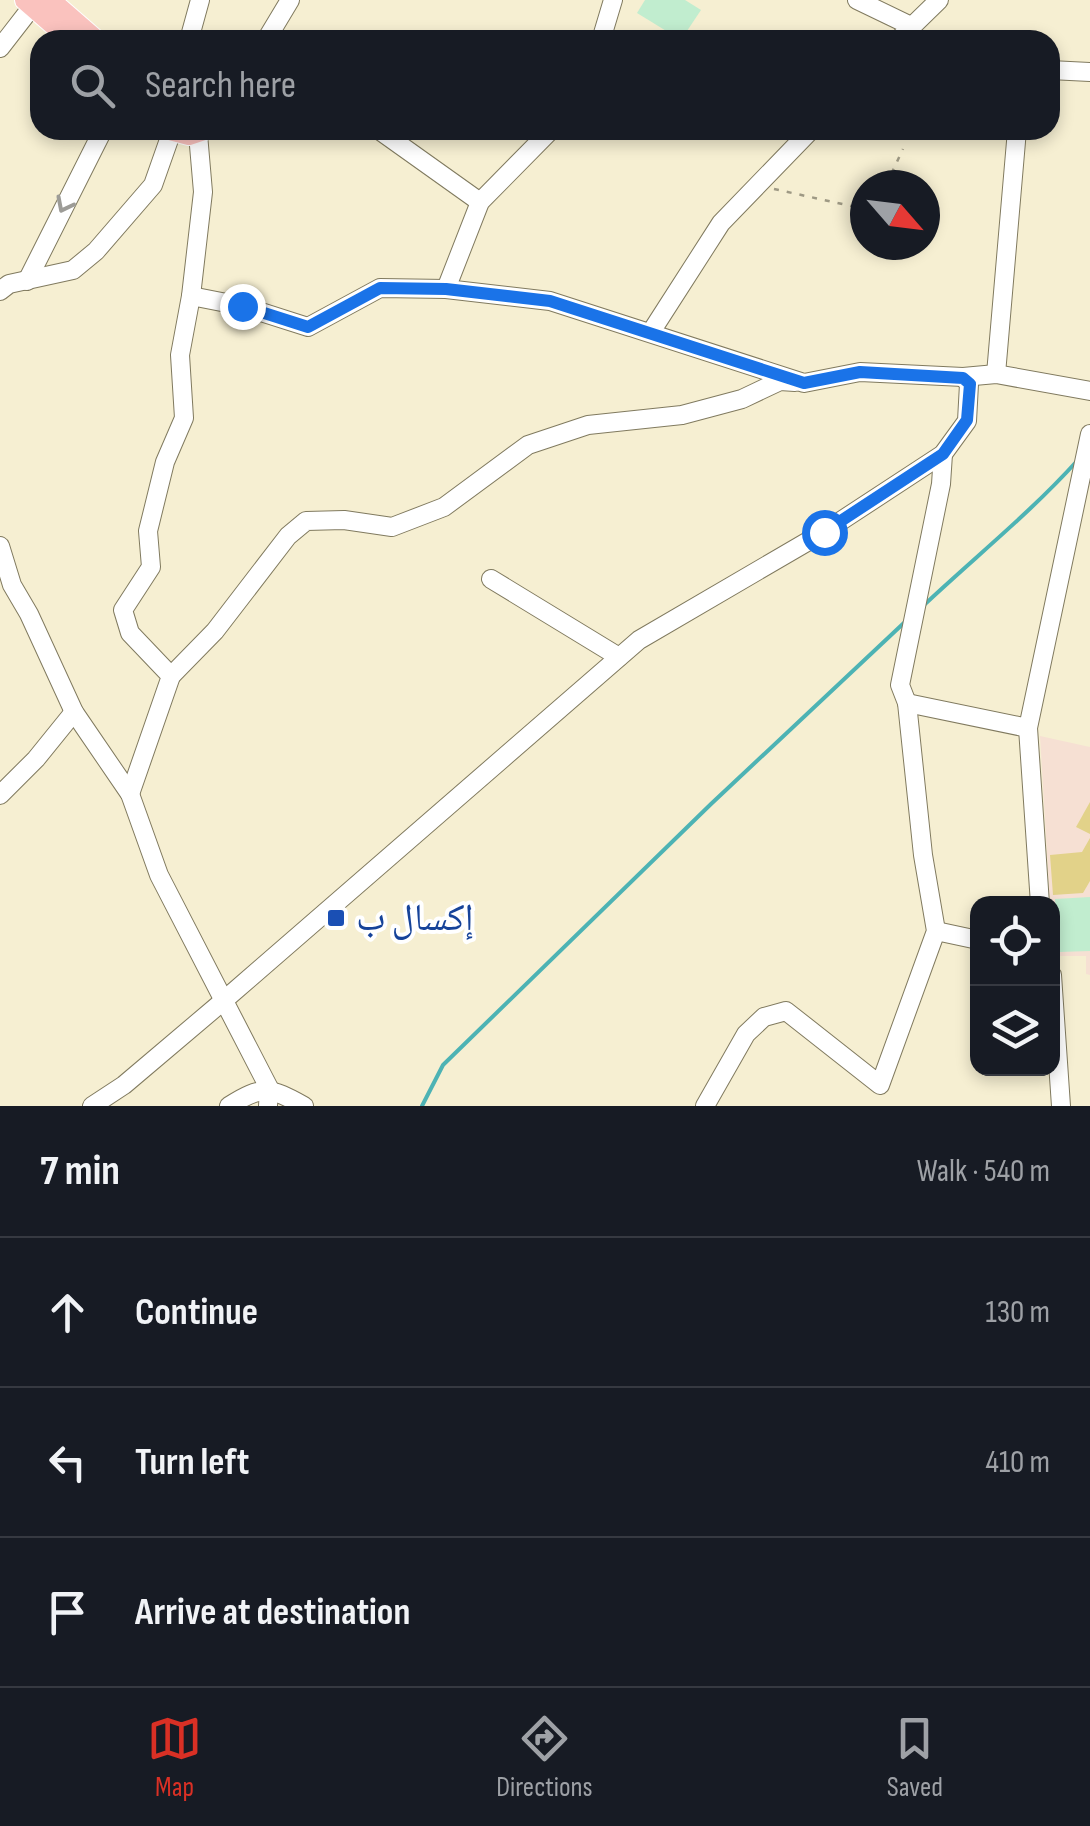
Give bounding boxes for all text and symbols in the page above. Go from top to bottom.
search box [30,30,1060,140]
icon: search [65,58,120,113]
text: Search here [145,63,296,108]
north arrow [850,170,940,260]
one-way arrow [57,195,76,213]
route end [220,284,266,330]
route start [802,510,848,556]
place label: إكسال ب [356,896,474,941]
map controls [970,896,1060,1076]
button: locate [970,896,1060,986]
marker: إكسال ب [325,907,347,929]
button: layers [970,986,1060,1076]
text: 7 min [40,1146,120,1197]
text: Walk · 540 m [917,1152,1050,1191]
icon: ahead [40,1285,95,1340]
text: Continue [135,1290,258,1335]
text: 130 m [985,1293,1050,1332]
icon: left [40,1435,95,1490]
text: Turn left [135,1440,249,1485]
text: 410 m [985,1443,1050,1482]
icon: arrive [40,1585,95,1640]
text: Arrive at destination [135,1590,410,1635]
tab: Map [147,1711,202,1804]
tab: Directions [496,1711,593,1804]
tab: Saved [887,1711,943,1804]

